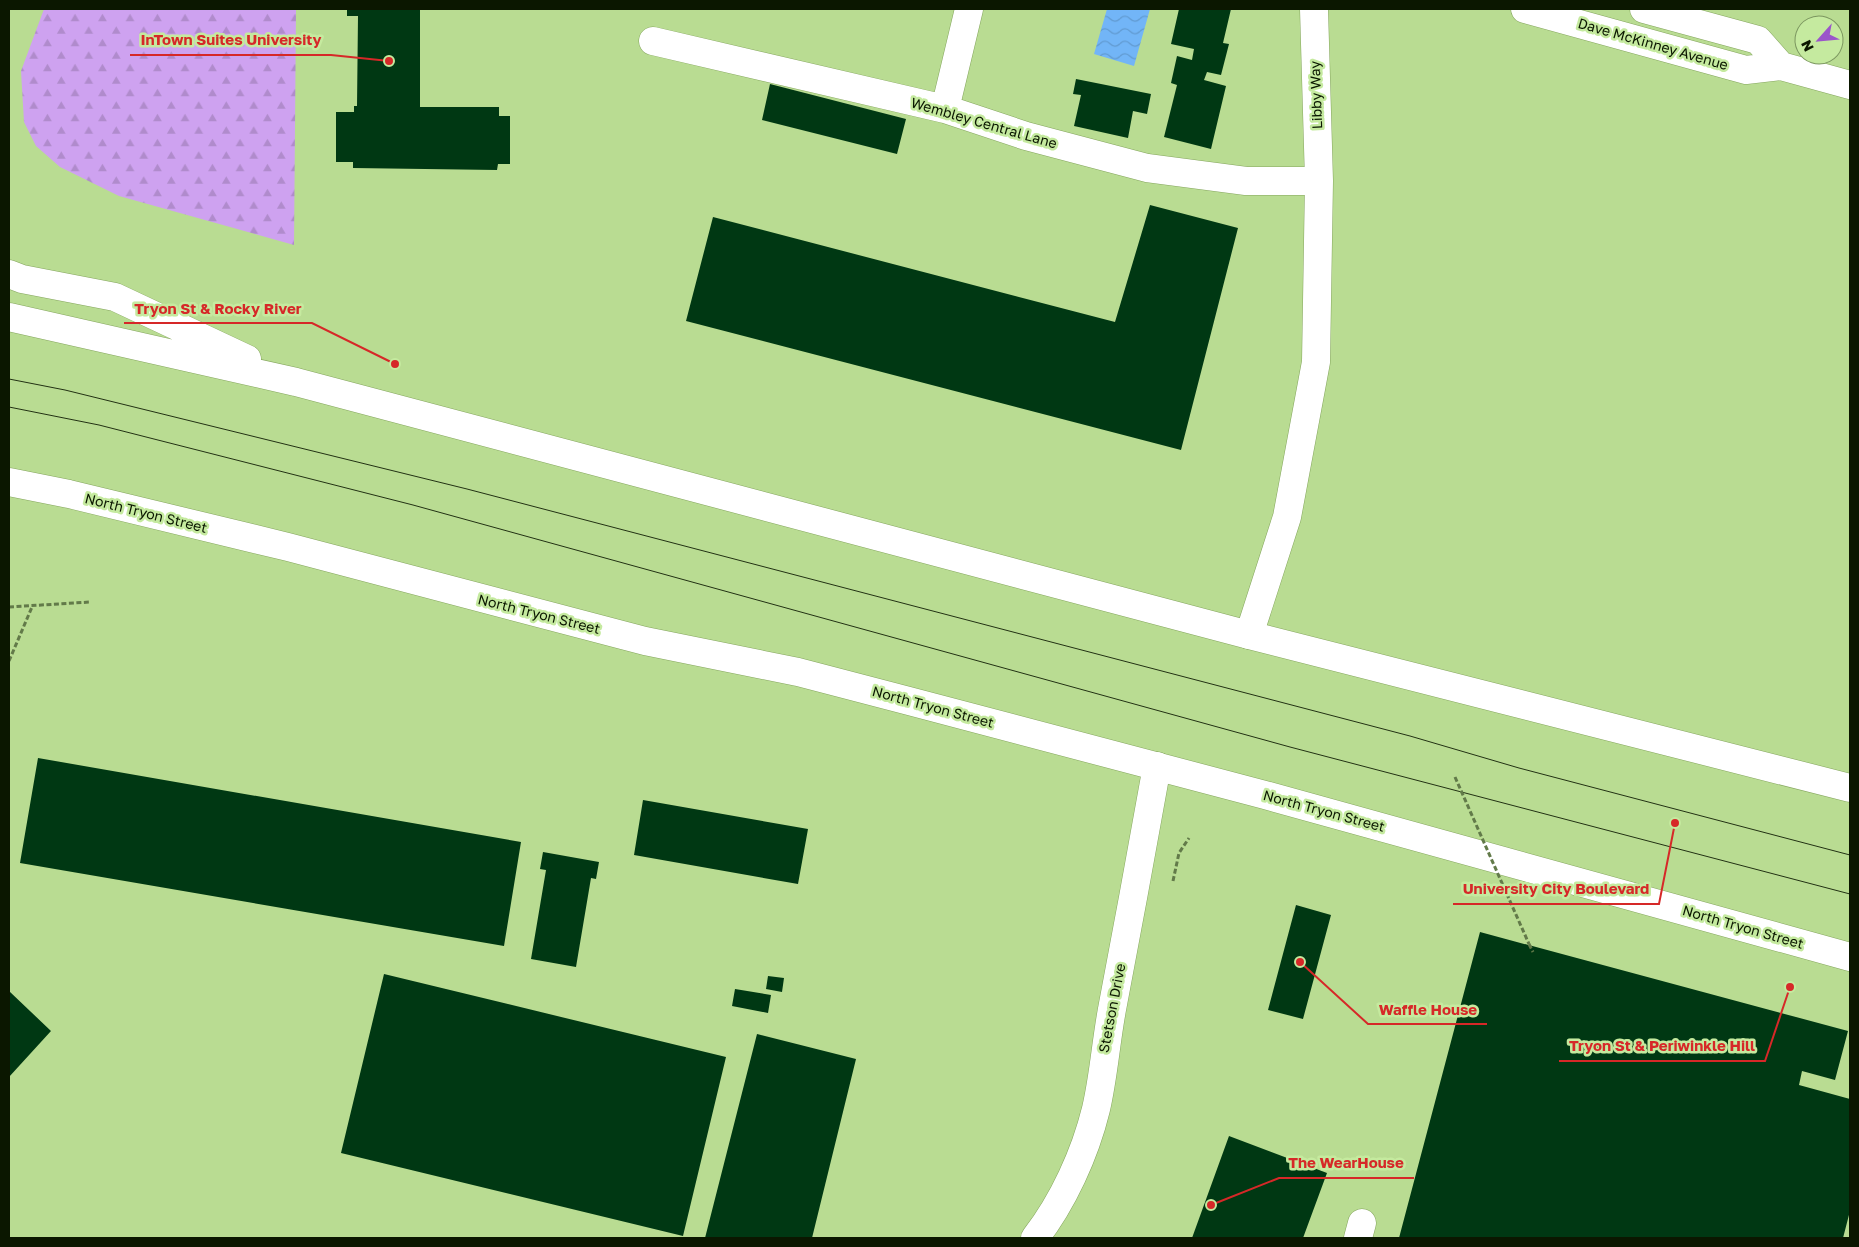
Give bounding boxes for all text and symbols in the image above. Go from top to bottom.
street label: Dave McKinney Avenue [1576,14,1730,73]
north arrow [1794,15,1844,65]
callout: InTown Suites University [130,25,331,55]
text: InTown Suites University [141,30,322,48]
text: N [1797,38,1817,55]
street label: Libby Way [1306,60,1325,129]
street label: Wembley Central Lane [909,94,1059,152]
callout: Tryon St & Rocky River [124,293,312,323]
text: Tryon St & Rocky River [134,299,302,317]
street label: North Tryon Street [83,489,209,536]
street label: North Tryon Street [476,590,602,637]
street label: North Tryon Street [870,682,996,731]
street label: North Tryon Street [1261,786,1387,835]
callout: University City Boulevard [1453,874,1659,904]
text: University City Boulevard [1463,879,1649,897]
street label: North Tryon Street [1681,901,1806,952]
street label: Stetson Drive [1095,962,1128,1054]
callout: Waffle House [1368,994,1487,1024]
text: Waffle House [1379,1000,1477,1018]
callout: Tryon St & Periwinkle Hill [1559,1031,1765,1061]
text: Tryon St & Periwinkle Hill [1569,1036,1755,1054]
callout: The WearHouse [1279,1148,1414,1178]
text: The WearHouse [1288,1153,1404,1171]

